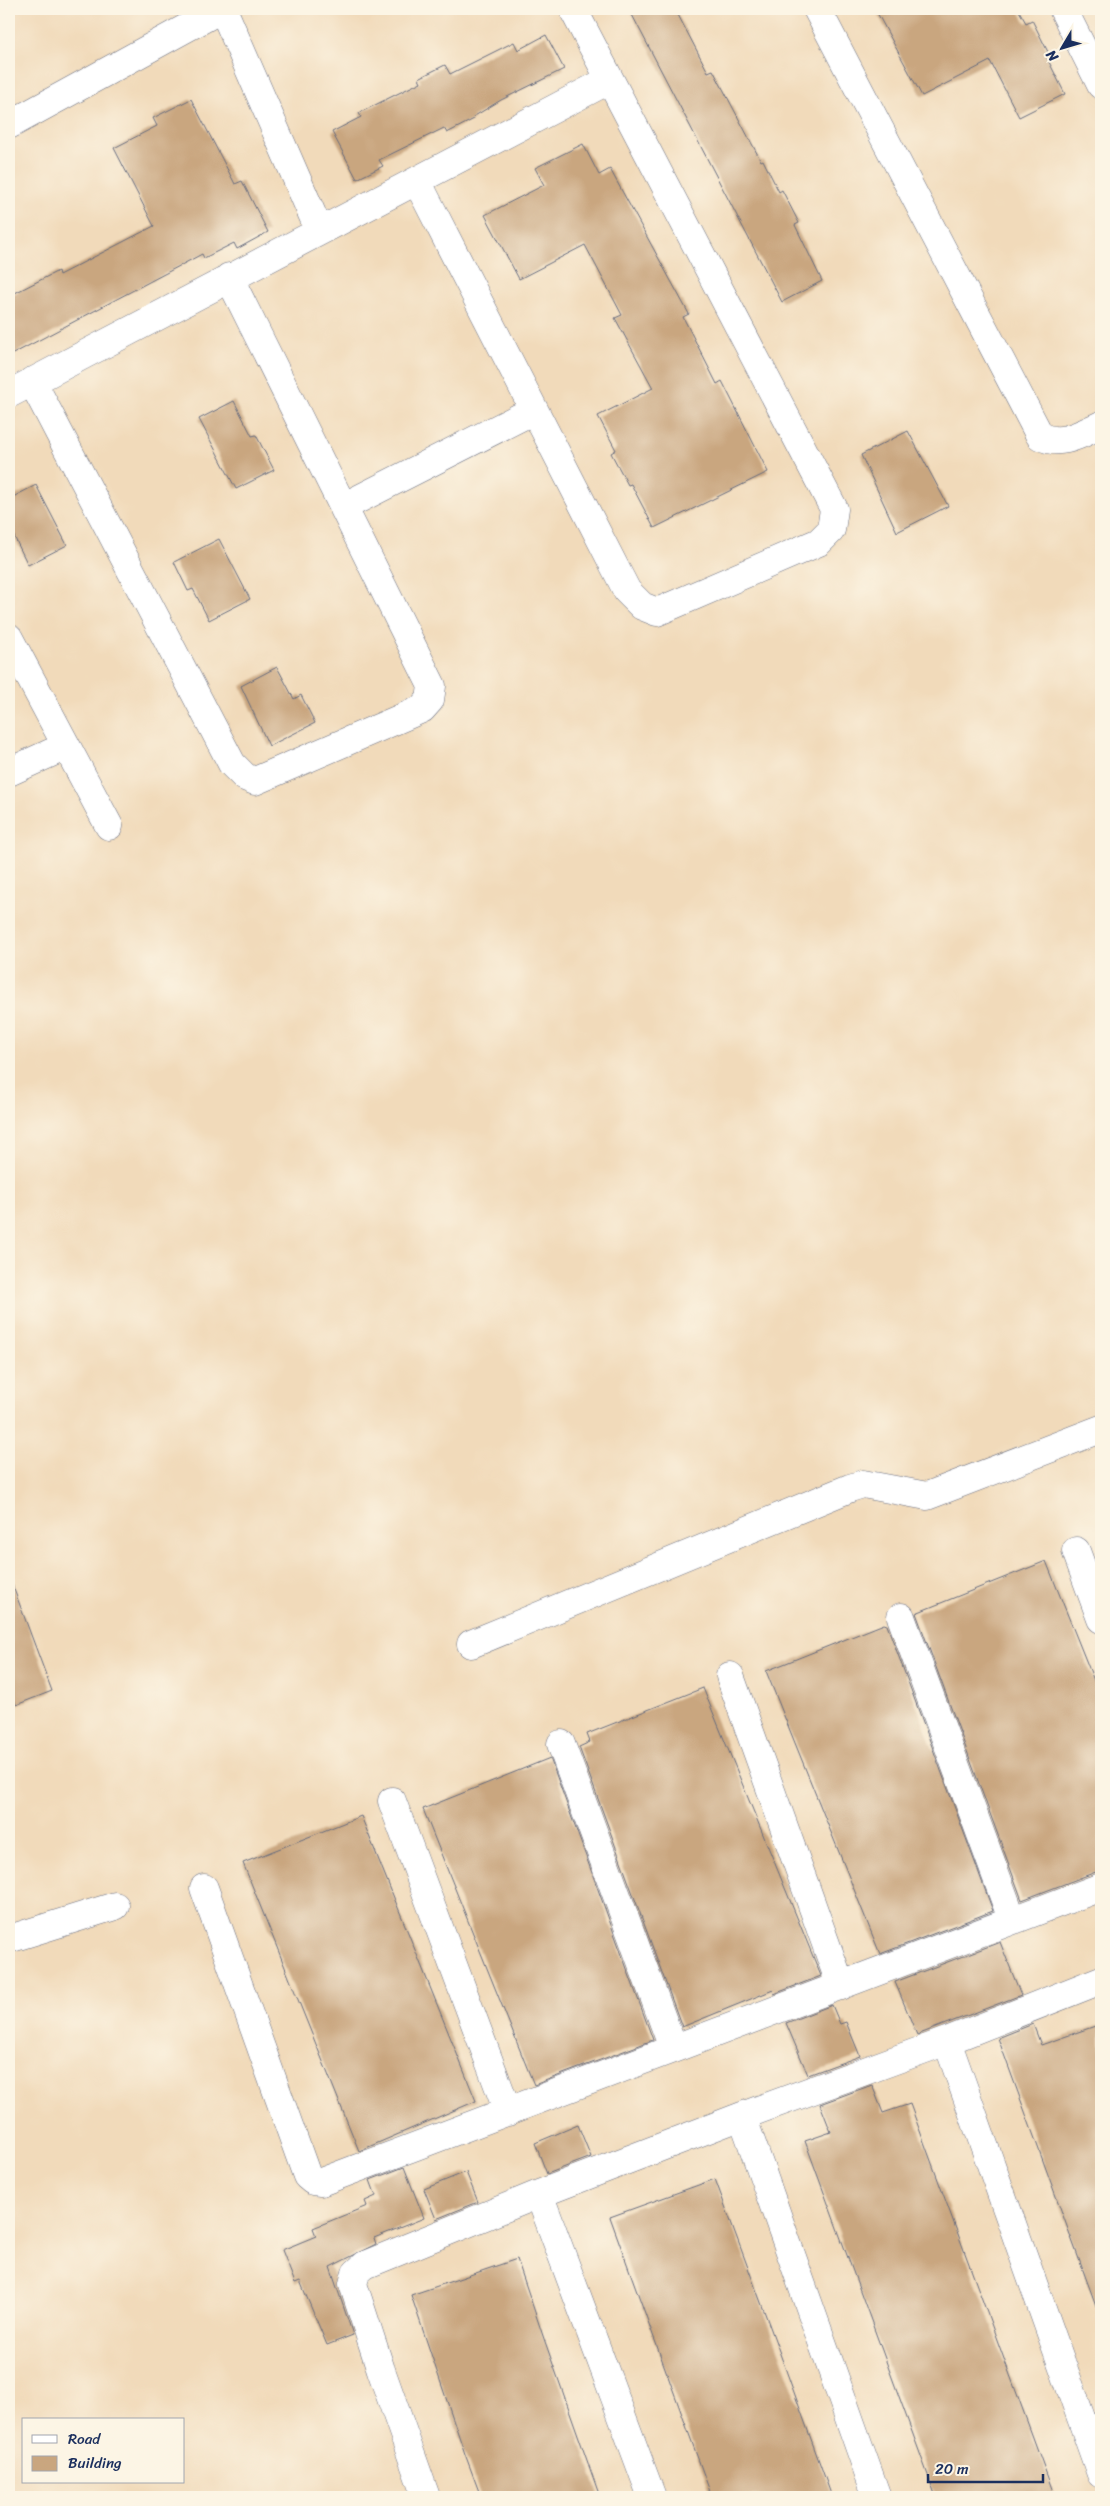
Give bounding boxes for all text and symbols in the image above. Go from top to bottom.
north arrow [1038,22,1088,72]
text: N [1039,44,1066,68]
legend [22,2418,185,2484]
text: Road [68,2426,101,2452]
text: Building [68,2450,122,2476]
scale bar [928,2451,1042,2483]
text: 20 m [935,2456,969,2482]

